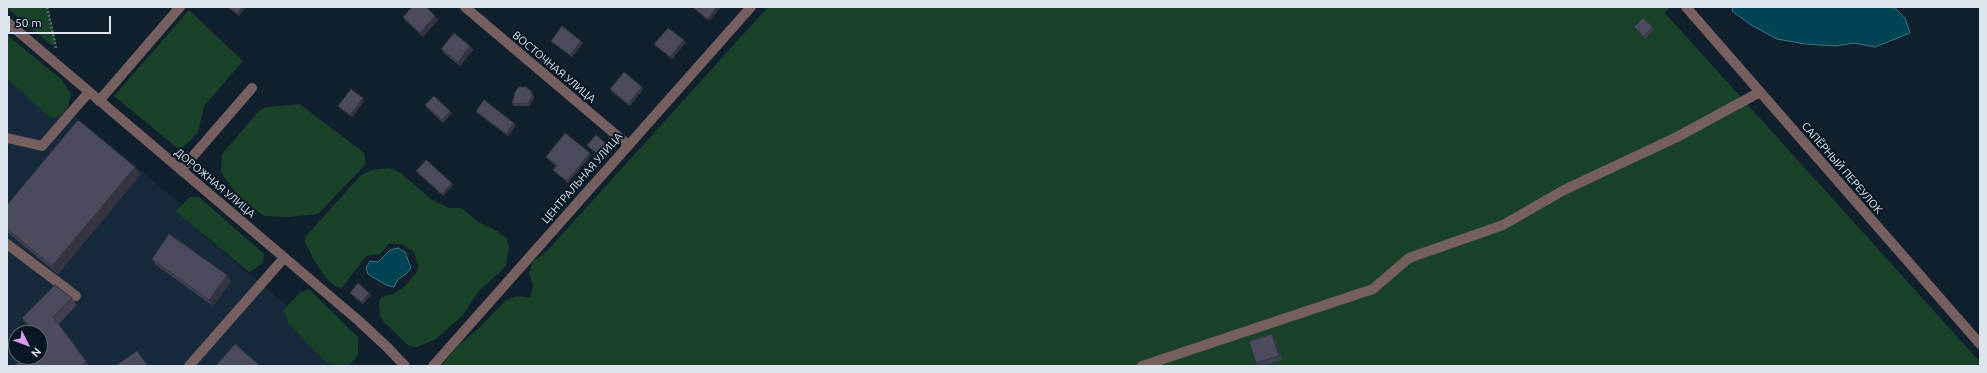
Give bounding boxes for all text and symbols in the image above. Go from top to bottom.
scale bar [10,8,113,34]
text: 50 m [15,16,42,29]
street label: ВОСТОЧНАЯ УЛИЦА [510,28,598,106]
street label: САПЁРНЫЙ ПЕРЕУЛОК [1799,120,1885,216]
street label: ЦЕНТРАЛЬНАЯ УЛИЦА [539,130,625,226]
street label: ДОРОЖНАЯ УЛИЦА [172,145,258,221]
north arrow [8,325,48,365]
text: N [29,345,43,359]

